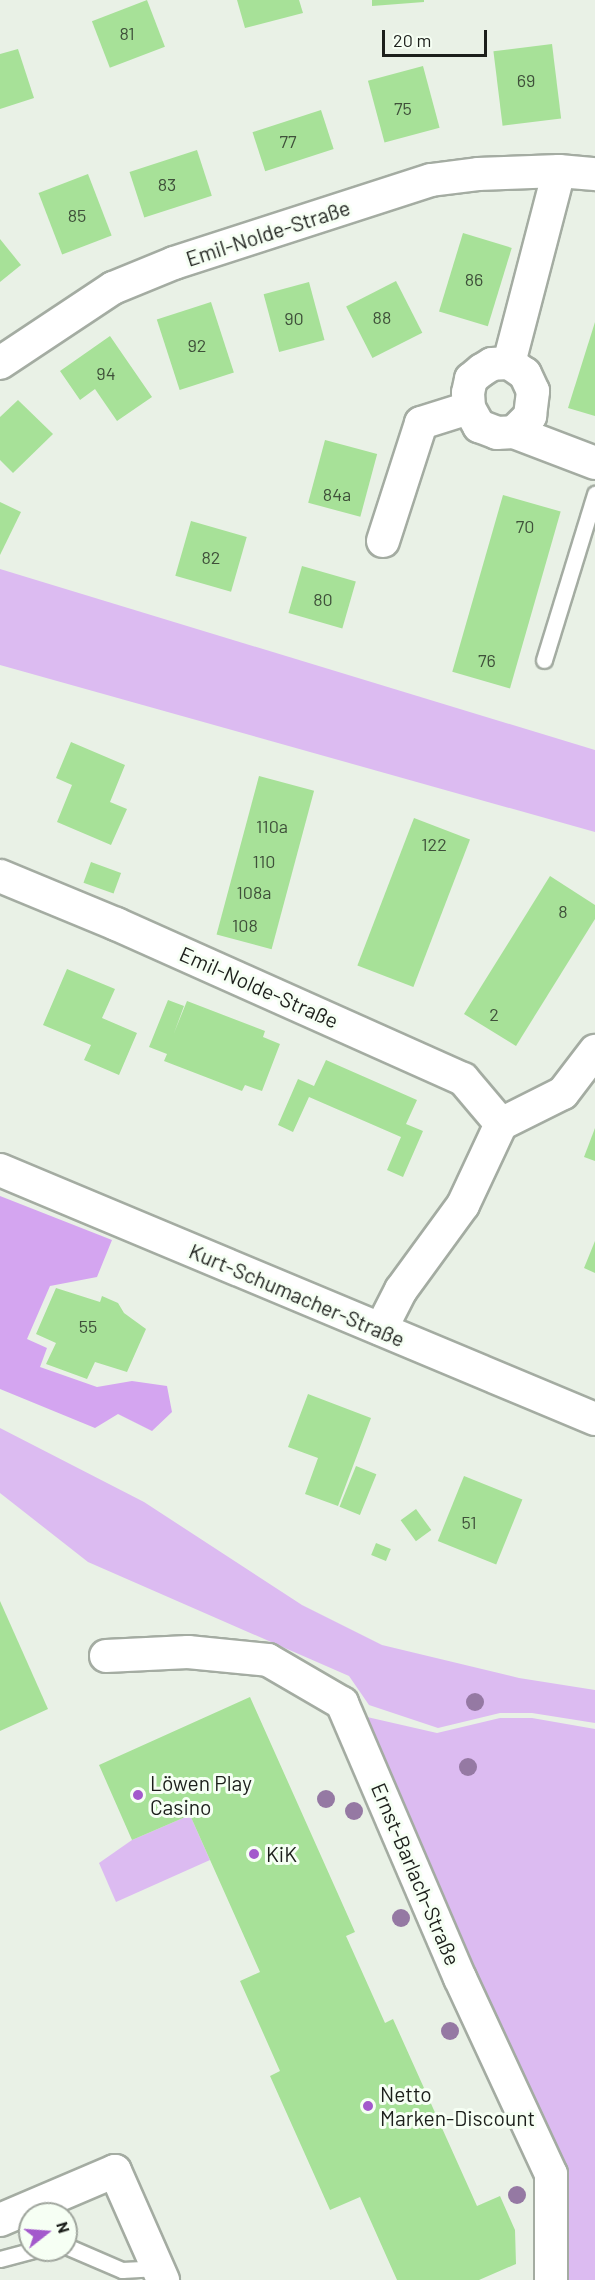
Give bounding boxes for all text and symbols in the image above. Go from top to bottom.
scale bar [385,18,490,56]
house number: 81 [119,22,135,44]
text: 20 m [393,29,431,51]
house number: 69 [517,69,535,91]
house number: 75 [394,97,412,119]
house number: 77 [279,130,297,152]
house number: 83 [158,173,176,195]
street label: Emil-Nolde-Straße [183,195,353,271]
house number: 85 [68,204,86,226]
house number: 86 [465,268,483,290]
house number: 88 [373,306,391,328]
house number: 90 [284,307,304,329]
house number: 92 [187,334,207,356]
house number: 94 [96,362,116,384]
house number: 84a [323,483,351,505]
house number: 70 [516,515,534,537]
house number: 82 [201,546,221,568]
house number: 80 [313,588,333,610]
house number: 76 [478,649,496,671]
house number: 110a [256,815,288,837]
house number: 122 [421,833,447,855]
house number: 110 [253,850,275,872]
house number: 108a [236,881,272,903]
house number: 8 [558,900,568,922]
house number: 108 [232,914,258,936]
street label: Emil-Nolde-Straße [176,941,342,1033]
house number: 2 [489,1003,499,1025]
street label: Kurt-Schumacher-Straße [185,1238,409,1352]
house number: 55 [79,1315,97,1337]
house number: 51 [461,1511,477,1533]
place label: Löwen Play Casino [150,1770,252,1820]
street label: Ernst-Barlach-Straße [366,1779,466,1969]
marker: Löwen Play Casino [131,1788,145,1802]
place label: KiK [266,1841,297,1867]
marker: KiK [247,1847,261,1861]
place label: Netto Marken-Discount [380,2081,535,2131]
marker: Netto Marken-Discount [361,2099,375,2113]
north arrow [18,2202,78,2262]
text: N [53,2219,74,2235]

